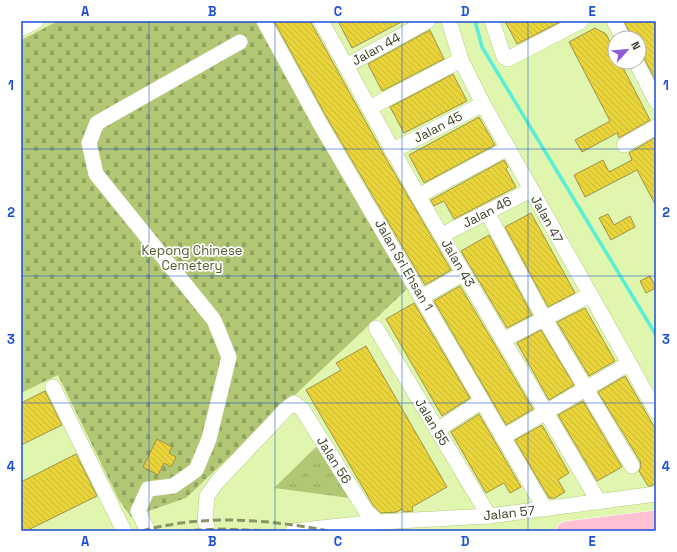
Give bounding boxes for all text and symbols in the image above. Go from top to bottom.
text: A [81,3,90,20]
text: B [208,3,217,20]
text: C [334,3,342,20]
text: D [461,3,470,20]
text: E [588,3,596,20]
street label: Jalan 44 [349,29,403,69]
north arrow [607,30,647,70]
text: N [628,39,644,52]
text: 1 [8,77,14,94]
text: 1 [663,77,669,94]
street label: Jalan 45 [411,107,466,147]
street label: Jalan 46 [460,192,514,232]
street label: Jalan 47 [527,192,567,246]
text: 2 [7,204,15,221]
text: 2 [662,204,670,221]
street label: Jalan Sri Ehsan 1 [371,216,437,314]
street label: Jalan 43 [437,236,479,290]
park label: Kepong Chinese Cemetery [141,242,243,274]
text: 3 [7,331,15,348]
text: 3 [662,331,670,348]
street label: Jalan 55 [411,395,453,449]
street label: Jalan 56 [313,433,355,487]
text: 4 [7,458,15,475]
text: 4 [662,458,670,475]
street label: Jalan 57 [482,502,536,524]
text: A [81,533,90,550]
text: B [208,533,217,550]
text: C [334,533,342,550]
text: D [461,533,470,550]
text: E [588,533,596,550]

